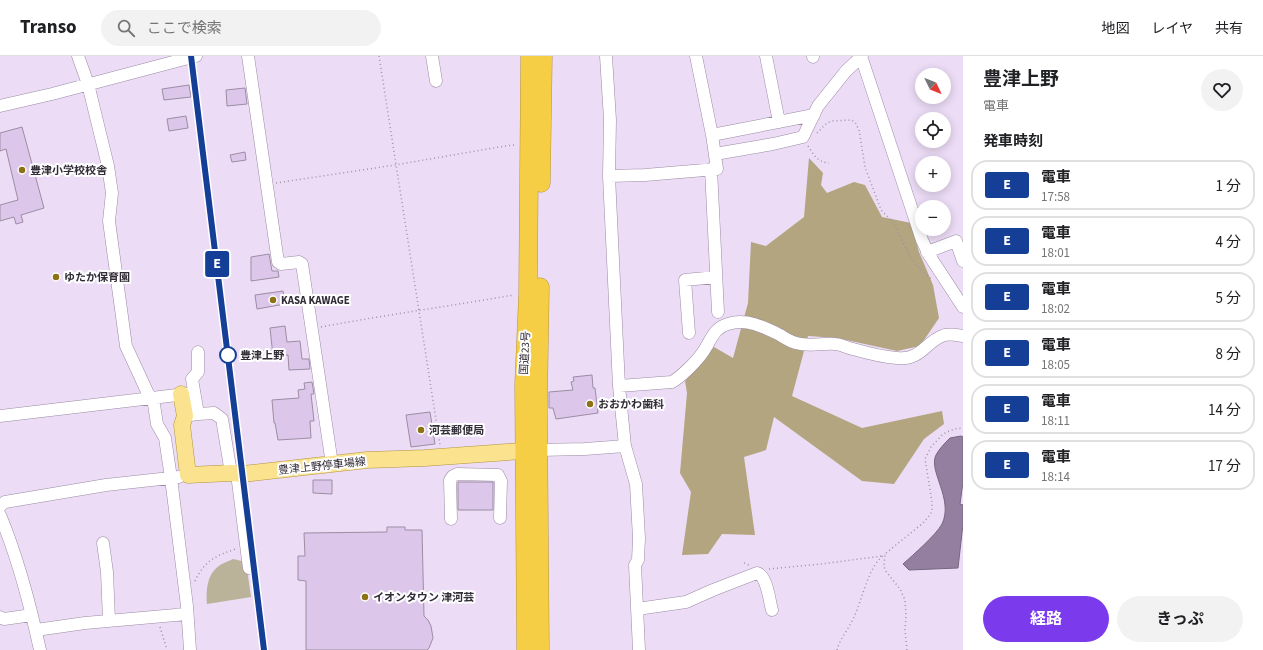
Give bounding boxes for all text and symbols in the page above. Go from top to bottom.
search box [101,10,381,46]
text: Transo [20,14,77,41]
icon: search [115,17,137,39]
text: ここで検索 [147,18,222,39]
text: 地図 [1101,19,1129,39]
text: レイヤ [1151,19,1193,39]
text: 共有 [1215,19,1243,39]
text: 豊津上野 [983,66,1059,93]
north arrow [915,68,951,104]
map controls [915,68,951,236]
button: heart [1201,69,1243,111]
text: 電車 [983,97,1009,115]
button: locate [915,112,951,148]
text: 発車時刻 [983,131,1043,152]
button: + [915,156,951,192]
place label: 豊津小学校校舎 [30,163,108,178]
marker: 豊津小学校校舎 [17,165,27,175]
text: 電車 [1041,167,1071,188]
text: E [1003,175,1011,195]
text: 1 分 [1216,176,1241,197]
text: 17:58 [1041,188,1070,206]
button: − [915,200,951,236]
text: 電車 [1041,223,1071,244]
text: E [1003,231,1011,251]
text: 4 分 [1216,232,1241,253]
text: 18:01 [1041,244,1070,262]
line badge: E [204,251,230,277]
text: E [213,254,221,274]
place label: ゆたか保育園 [64,270,130,285]
marker: ゆたか保育園 [51,272,61,282]
text: 電車 [1041,279,1071,300]
text: E [1003,287,1011,307]
text: 5 分 [1216,288,1241,309]
place label: KASA KAWAGE [281,293,350,308]
marker: KASA KAWAGE [268,295,278,305]
text: 18:02 [1041,300,1070,318]
street label: 国道23号 [516,331,534,375]
text: 電車 [1041,335,1071,356]
text: E [1003,343,1011,363]
text: 8 分 [1216,344,1241,365]
marker: 豊津上野 [219,346,237,364]
place label: 豊津上野 [240,348,285,363]
text: 18:05 [1041,356,1070,374]
text: 電車 [1041,391,1071,412]
place label: おおかわ歯科 [598,397,664,412]
marker: おおかわ歯科 [585,399,595,409]
text: E [1003,399,1011,419]
text: 14 分 [1208,400,1241,421]
text: 18:11 [1041,412,1070,430]
place label: 河芸郵便局 [429,423,484,438]
marker: 河芸郵便局 [416,425,426,435]
text: 電車 [1041,447,1071,468]
street label: 豊津上野停車場線 [277,454,367,478]
text: E [1003,455,1011,475]
text: 17 分 [1208,456,1241,477]
text: 18:14 [1041,468,1070,486]
place label: イオンタウン 津河芸 [373,590,474,605]
marker: イオンタウン 津河芸 [360,592,370,602]
button: 経路 [983,596,1109,642]
button: きっぷ [1117,596,1243,642]

